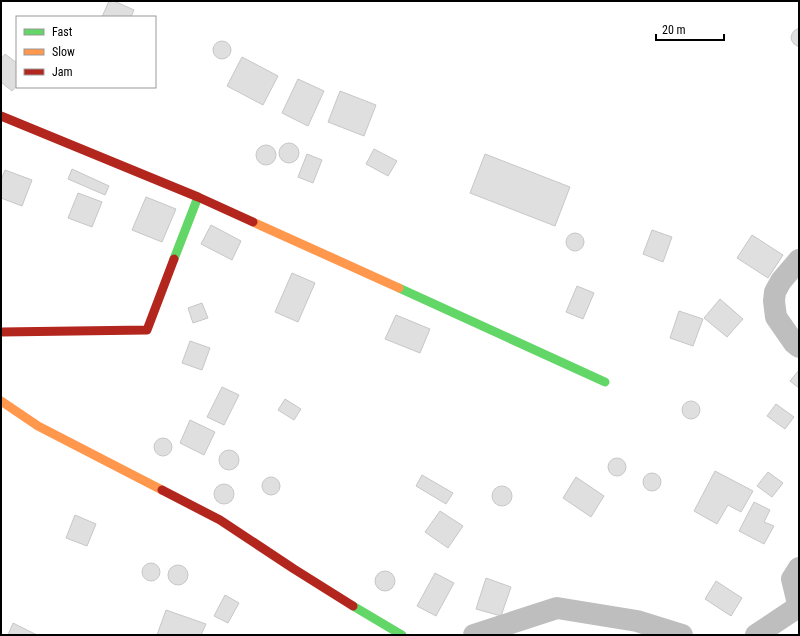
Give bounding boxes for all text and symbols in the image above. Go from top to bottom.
legend [16,16,156,88]
scale bar [656,16,724,42]
text: 20 m [662,23,686,37]
text: Fast [52,25,73,39]
text: Slow [52,45,75,59]
text: Jam [52,65,73,79]

